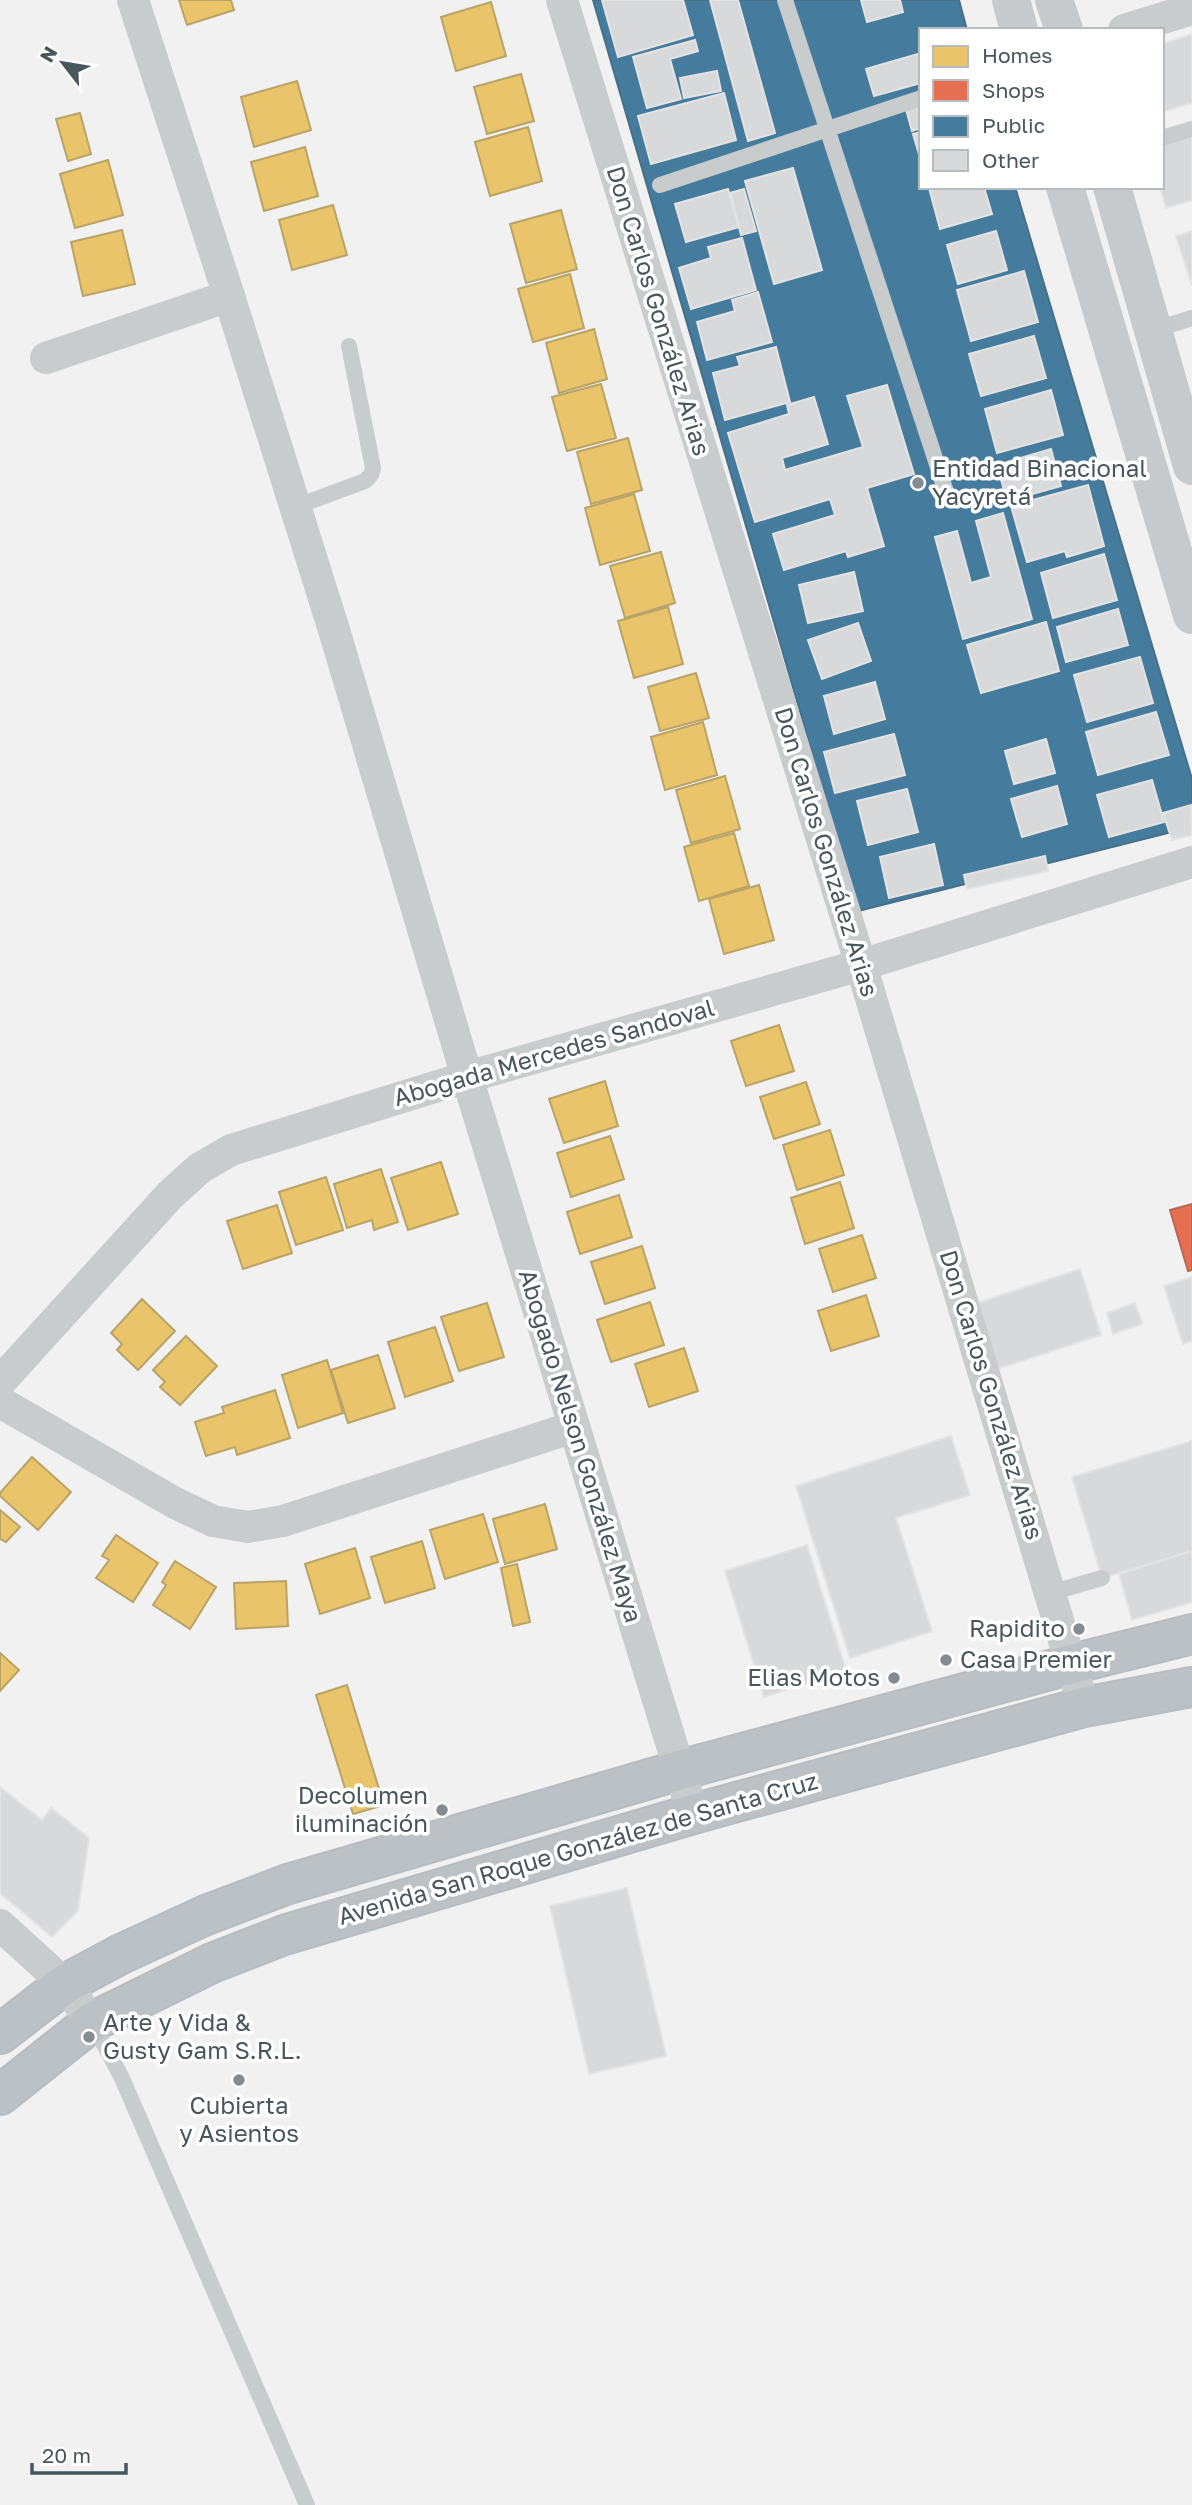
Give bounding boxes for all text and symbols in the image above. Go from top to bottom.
north arrow [28,28,98,98]
legend [919,28,1164,189]
text: N [34,42,62,66]
text: Homes [982,42,1052,68]
text: Shops [982,77,1045,103]
text: Public [982,112,1045,138]
text: Other [982,147,1039,173]
street label: Don Carlos González Arias [602,162,717,459]
place label: Entidad Binacional Yacyretá [932,453,1147,510]
marker: Entidad Binacional Yacyretá [910,475,926,491]
street label: Don Carlos González Arias [770,703,885,1000]
street label: Abogada Mercedes Sandoval [390,992,717,1111]
street label: Don Carlos González Arias [935,1246,1050,1543]
street label: Abogado Nelson González Maya [514,1265,649,1626]
place label: Rapidito [969,1613,1065,1642]
marker: Rapidito [1071,1621,1087,1637]
place label: Casa Premier [960,1644,1112,1673]
marker: Casa Premier [938,1652,954,1668]
place label: Elias Motos [747,1662,880,1691]
marker: Elias Motos [886,1670,902,1686]
street label: Avenida San Roque González de Santa Cruz [334,1765,821,1930]
place label: Decolumen iluminación [295,1780,428,1837]
marker: Decolumen iluminación [434,1802,450,1818]
place label: Arte y Vida & Gusty Gam S.R.L. [103,2007,302,2064]
marker: Arte y Vida & Gusty Gam S.R.L. [81,2029,97,2045]
marker: Cubierta y Asientos [231,2072,247,2088]
place label: Cubierta y Asientos [179,2090,299,2147]
scale bar [32,2432,126,2476]
text: 20 m [42,2442,91,2468]

